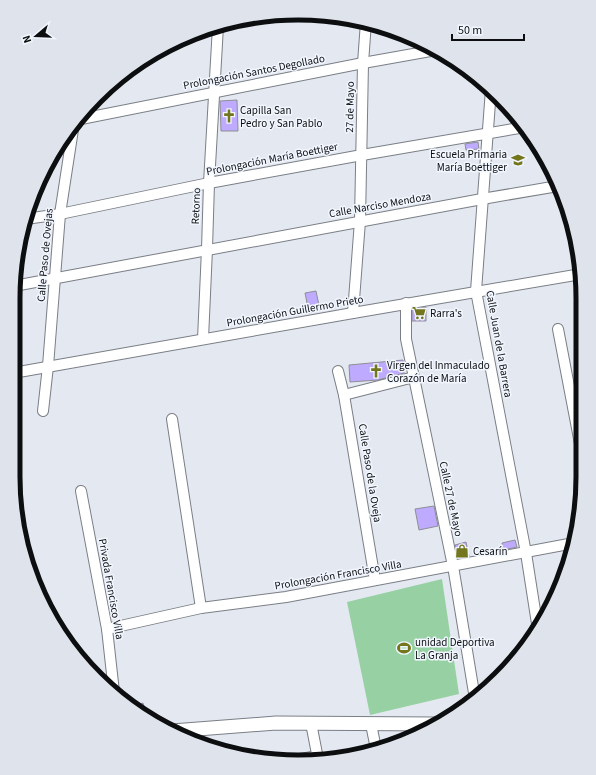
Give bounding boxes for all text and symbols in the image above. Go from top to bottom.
north arrow [16,16,56,56]
scale bar [452,16,524,42]
text: 50 m [458,22,482,39]
text: N [19,33,35,45]
street label: Prolongación Santos Degollado [182,51,326,93]
street label: 27 de Mayo [342,81,358,133]
place label: Capilla San Pedro y San Pablo [240,103,323,131]
church icon: Capilla San Pedro y San Pablo [221,108,237,124]
street label: Prolongación María Boettiger [205,139,339,179]
place label: Escuela Primaria María Boettiger [430,147,507,175]
school or university icon: Escuela Primaria María Boettiger [510,152,526,168]
street label: Retorno [188,187,204,225]
street label: Calle Narciso Mendoza [328,189,432,221]
street label: Calle Paso de Ovejas [33,207,57,302]
street label: Calle Juan de la Barrera [482,289,516,399]
street label: Prolongación Guillermo Prieto [225,292,365,330]
supermarket icon: Rarra's [411,305,427,321]
place label: Rarra's [430,306,462,321]
place label: Virgen del Inmaculado Corazón de María [387,358,490,386]
church icon: Virgen del Inmaculado Corazón de María [368,363,384,379]
street label: Calle Paso de la Oveja [355,423,385,523]
street label: Calle 27 de Mayo [436,460,466,538]
street label: Privada Francisco Villa [95,537,127,641]
shop icon: Cesarín [454,543,470,559]
place label: Cesarín [473,544,507,559]
street label: Prolongación Francisco Villa [273,556,403,594]
place label: unidad Deportiva La Granja [415,635,495,663]
sports icon: unidad Deportiva La Granja [396,640,412,656]

